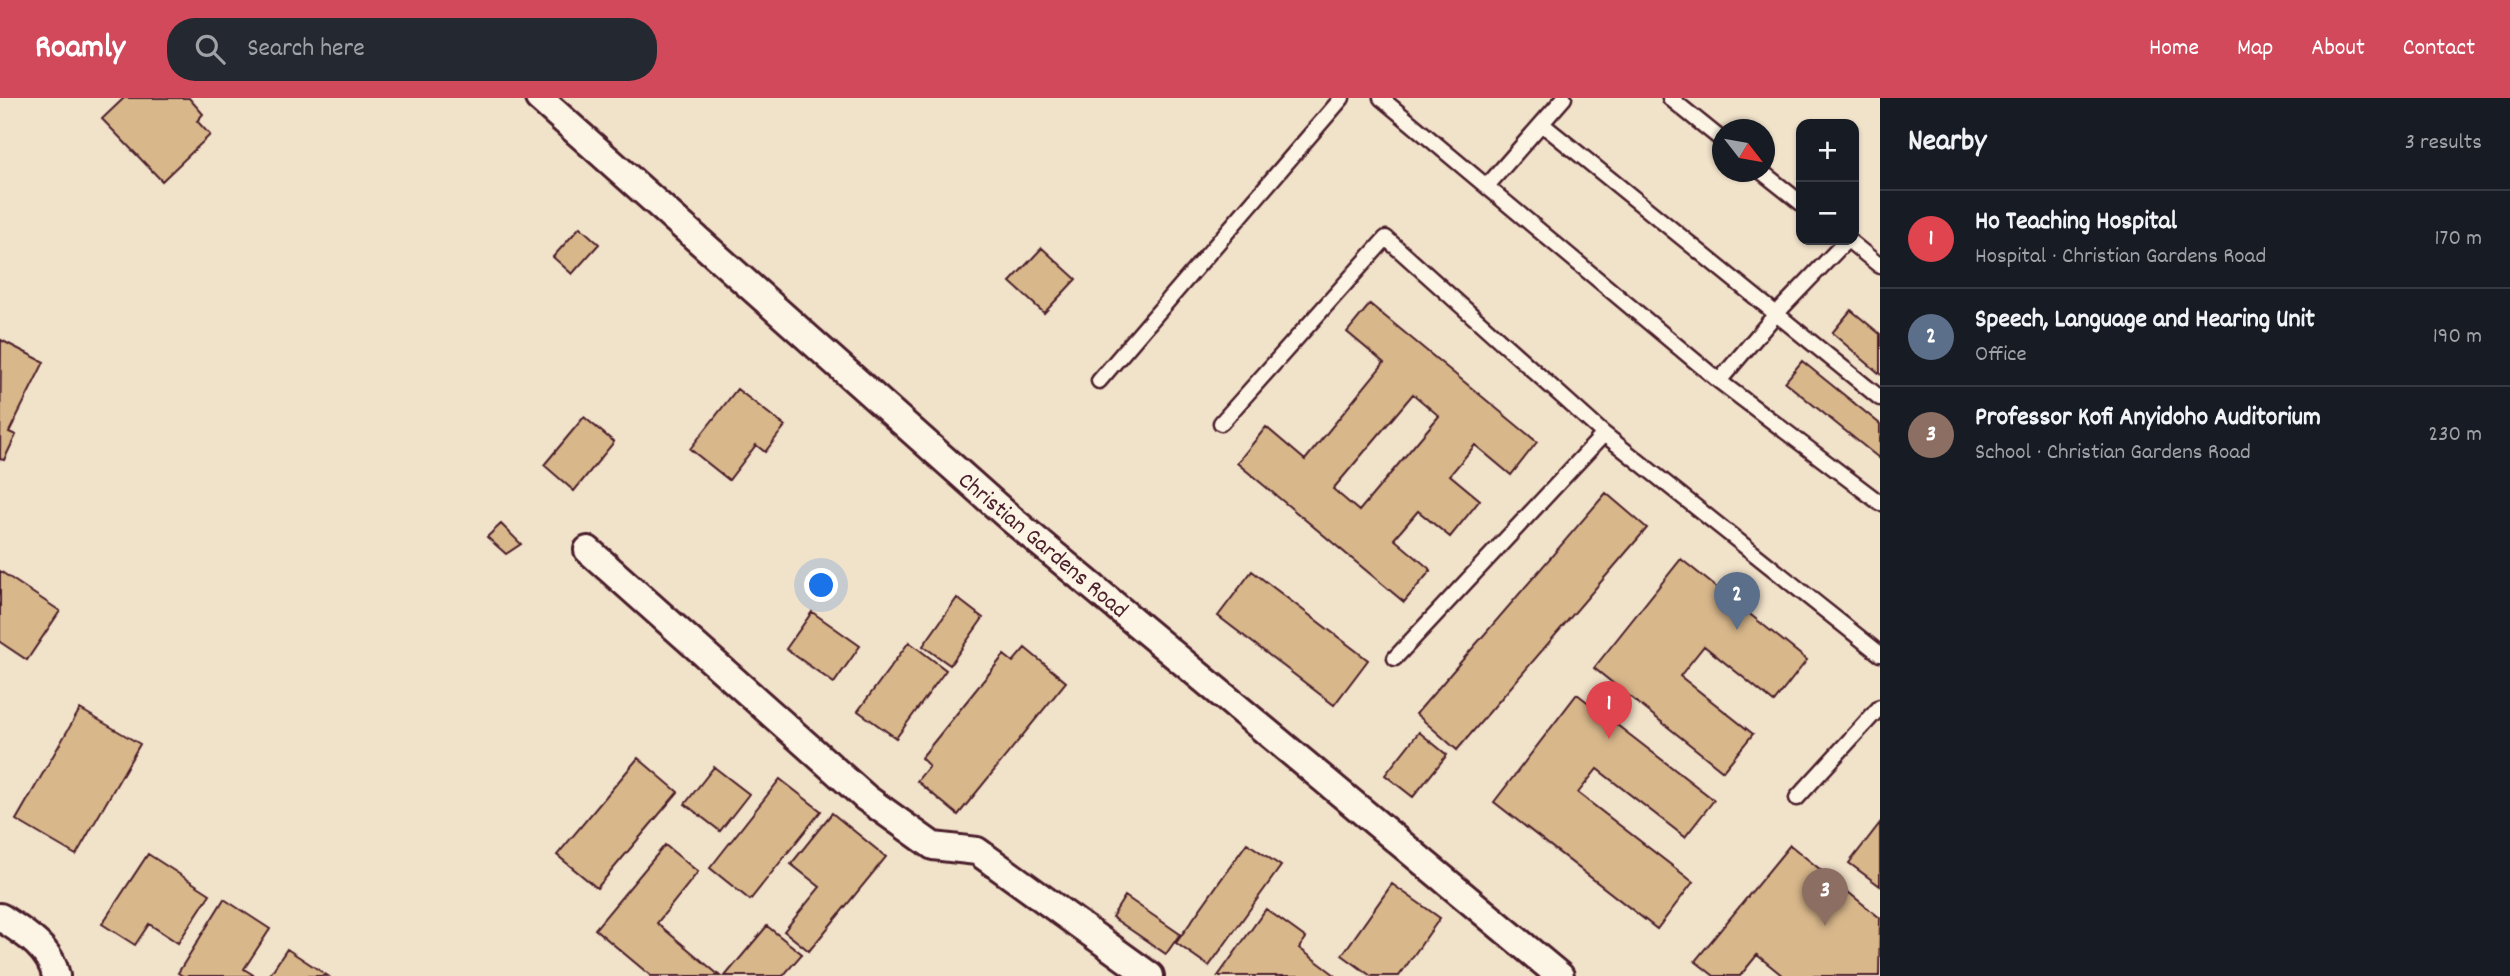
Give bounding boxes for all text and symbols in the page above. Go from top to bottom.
search box [167,18,657,81]
text: Roamly [35,26,125,73]
icon: search [191,30,229,68]
text: Search here [247,31,365,68]
text: Home [2149,32,2199,66]
text: Map [2237,32,2273,66]
text: About [2311,32,2365,66]
text: Contact [2403,32,2475,66]
north arrow [1712,119,1775,182]
map controls [1796,119,1859,245]
button: + [1796,119,1859,182]
text: Nearby [1908,122,1986,165]
text: 3 results [2405,127,2482,160]
button: − [1796,182,1859,245]
text: Ho Teaching Hospital [1975,204,2177,241]
text: 1 [1928,223,1934,256]
text: 170 m [2435,223,2482,256]
text: Hospital · Christian Gardens Road [1975,241,2266,274]
text: Speech, Language and Hearing Unit [1975,302,2315,339]
text: 2 [1926,321,1936,354]
text: 190 m [2433,321,2482,354]
text: Office [1975,339,2027,372]
text: Professor Kofi Anyidoho Auditorium [1975,400,2321,437]
text: 3 [1926,419,1936,452]
text: 230 m [2428,419,2482,452]
text: School · Christian Gardens Road [1975,437,2251,470]
street label: Christian Gardens Road [950,465,1135,628]
your location [804,568,838,602]
pin: 2 [1714,572,1760,630]
pin: 1 [1586,681,1632,739]
pin: 3 [1802,868,1848,926]

